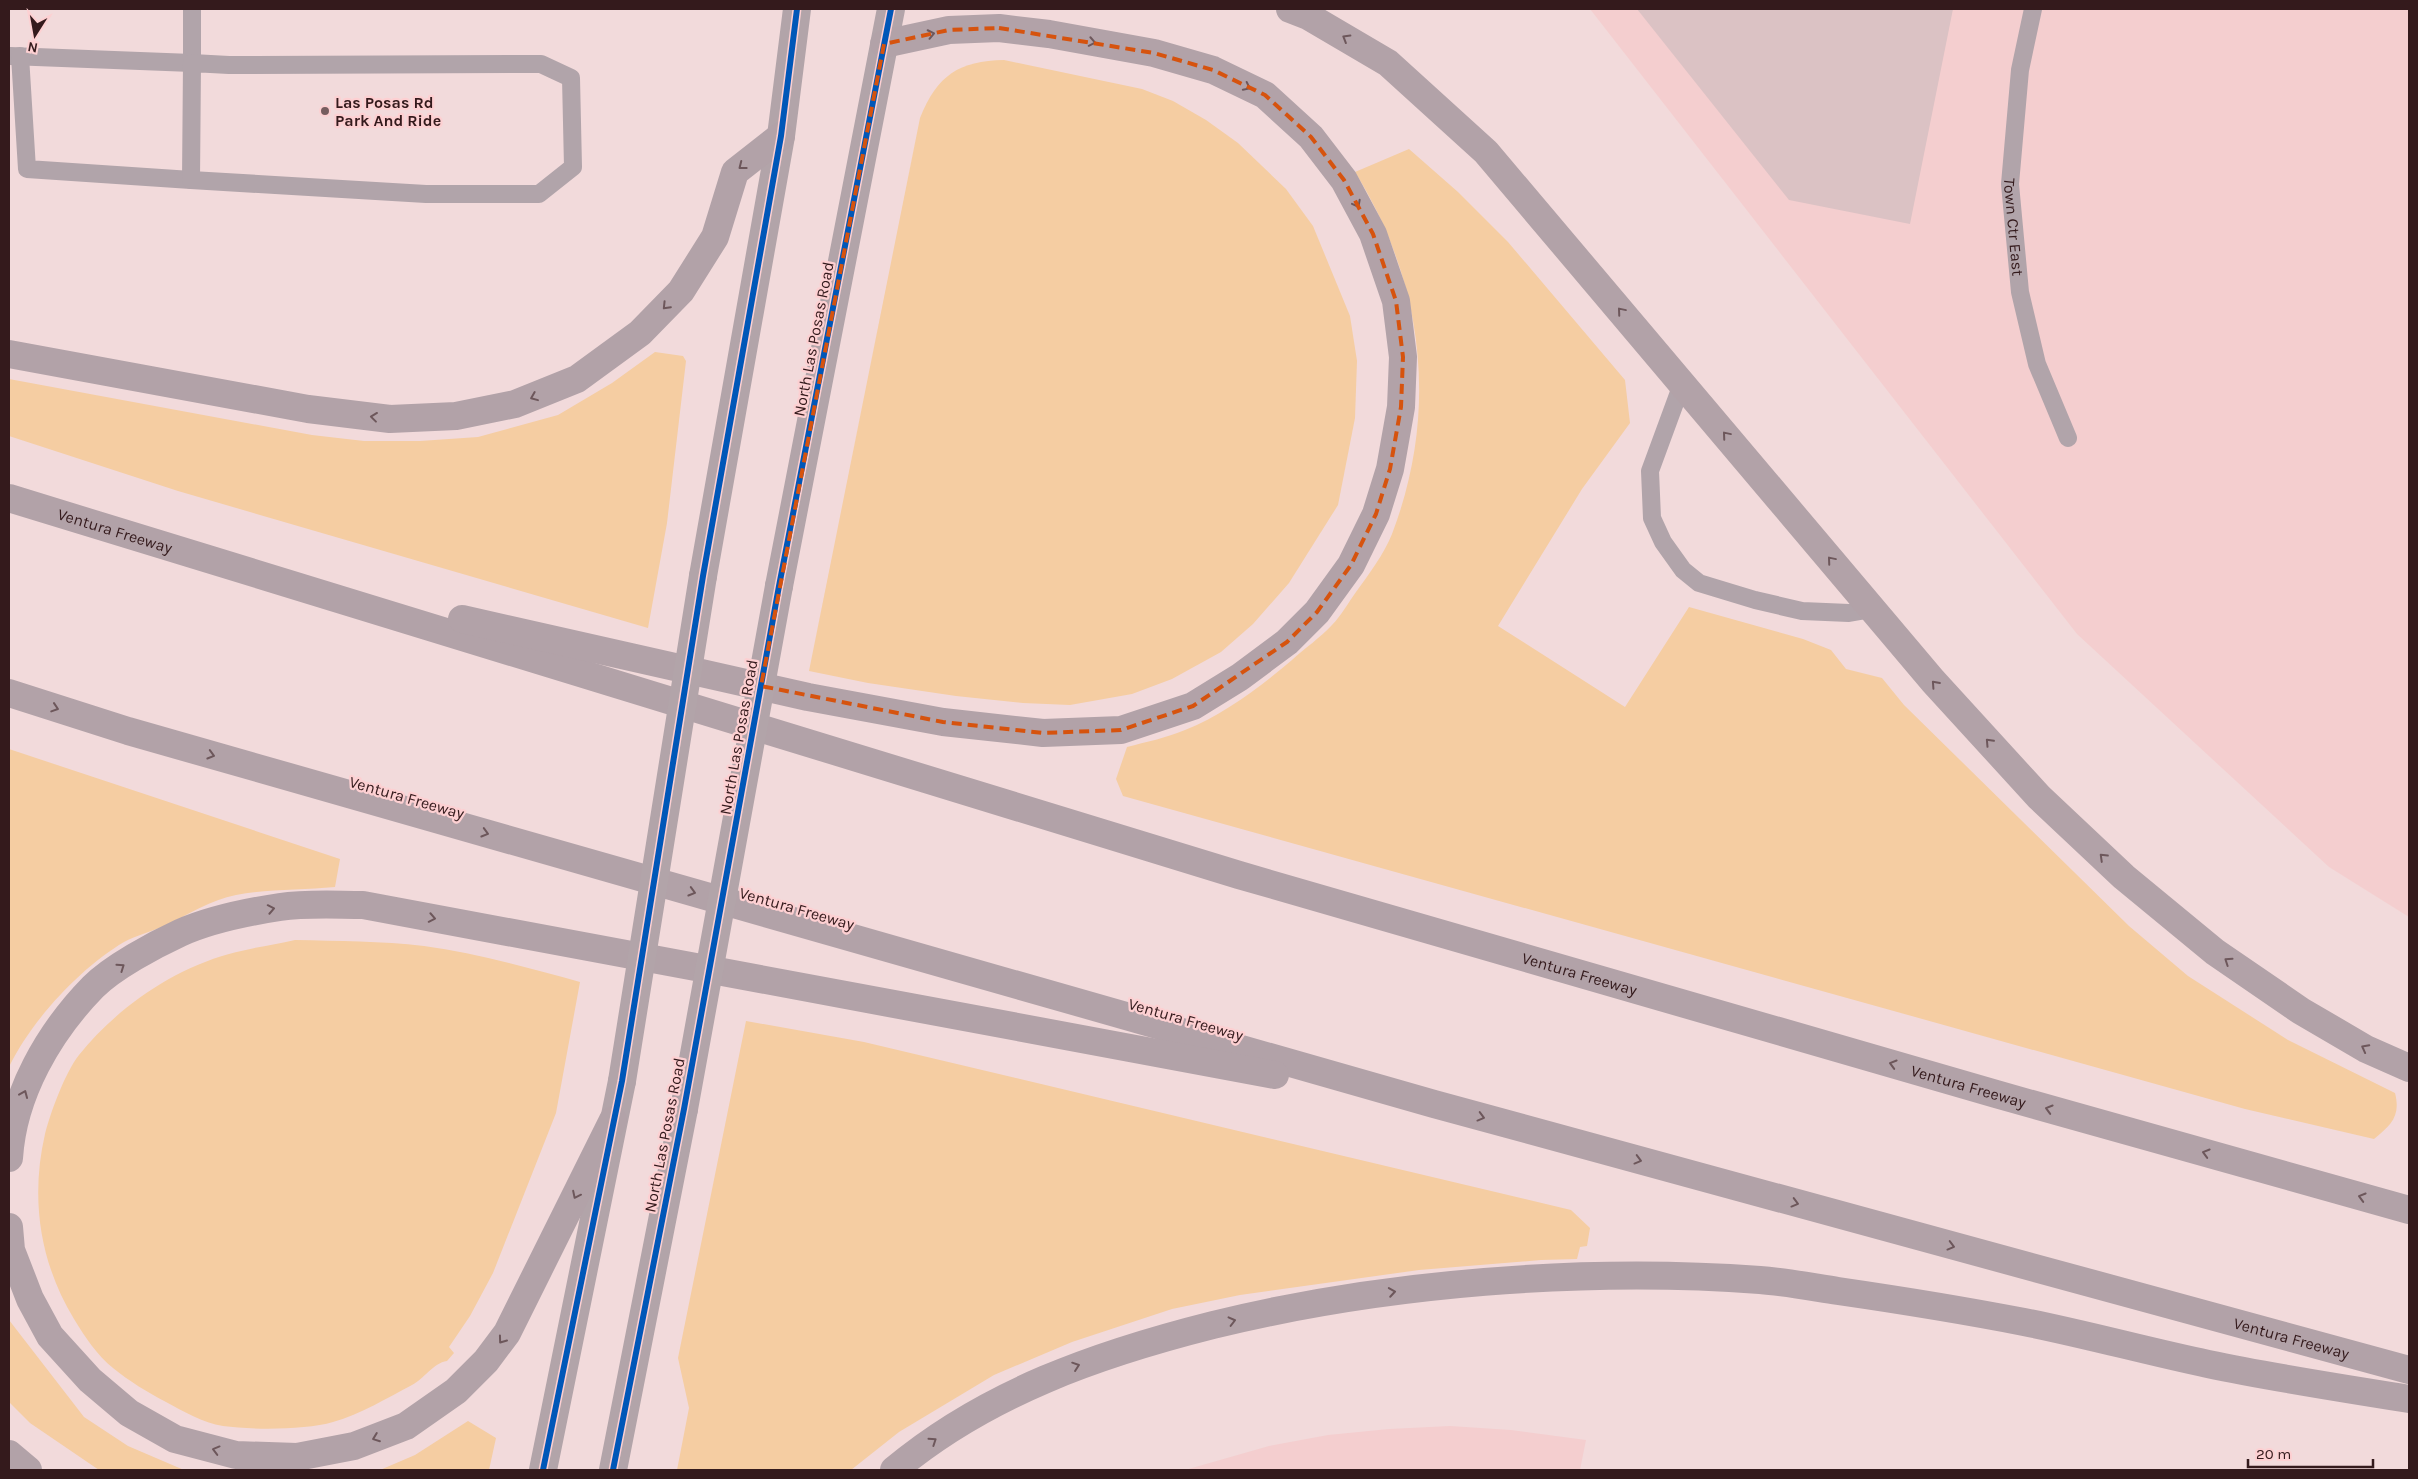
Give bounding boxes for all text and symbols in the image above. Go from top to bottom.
north arrow [10,10,60,60]
one-way arrow [927,29,936,40]
one-way arrow [1343,35,1352,45]
one-way arrow [1088,36,1097,46]
text: N [26,38,39,57]
one-way arrow [1242,81,1251,91]
place label: Las Posas Rd Park And Ride [335,93,441,130]
marker: Las Posas Rd Park And Ride [319,105,331,117]
one-way arrow [739,160,748,169]
street label: Town Ctr East [2000,177,2027,277]
one-way arrow [1350,198,1360,207]
street label: North Las Posas Road [789,260,838,418]
one-way arrow [663,300,672,309]
one-way arrow [1617,308,1626,317]
one-way arrow [530,391,539,401]
one-way arrow [370,412,378,423]
one-way arrow [1723,432,1732,441]
street label: Ventura Freeway [55,504,175,558]
one-way arrow [1827,556,1836,565]
street label: North Las Posas Road [715,658,762,816]
one-way arrow [1932,680,1941,689]
one-way arrow [51,702,59,712]
one-way arrow [1985,739,1994,748]
one-way arrow [206,749,214,759]
street label: Ventura Freeway [347,772,467,823]
one-way arrow [480,827,489,838]
one-way arrow [2099,854,2108,863]
street label: Ventura Freeway [737,883,857,934]
one-way arrow [687,886,695,896]
one-way arrow [267,904,276,914]
one-way arrow [428,912,437,922]
street label: Ventura Freeway [1520,948,1640,1000]
one-way arrow [2224,958,2234,967]
one-way arrow [116,964,125,973]
street label: Ventura Freeway [1126,994,1246,1045]
one-way arrow [2361,1044,2370,1054]
street label: North Las Posas Road [640,1056,689,1214]
one-way arrow [1890,1060,1898,1070]
street label: Ventura Freeway [1909,1061,2029,1112]
one-way arrow [18,1090,28,1098]
one-way arrow [2046,1105,2054,1115]
one-way arrow [1477,1111,1485,1121]
one-way arrow [2202,1149,2210,1159]
one-way arrow [1634,1154,1642,1165]
one-way arrow [572,1190,582,1199]
one-way arrow [2359,1193,2367,1203]
one-way arrow [1790,1197,1799,1208]
one-way arrow [1947,1241,1955,1251]
one-way arrow [1388,1288,1396,1298]
street label: Ventura Freeway [2231,1314,2352,1363]
one-way arrow [1228,1316,1237,1327]
one-way arrow [499,1334,508,1344]
one-way arrow [1072,1362,1080,1372]
one-way arrow [372,1432,381,1442]
scale bar [2248,1436,2373,1468]
one-way arrow [927,1438,936,1447]
one-way arrow [212,1445,221,1456]
text: 20 m [2256,1445,2291,1463]

